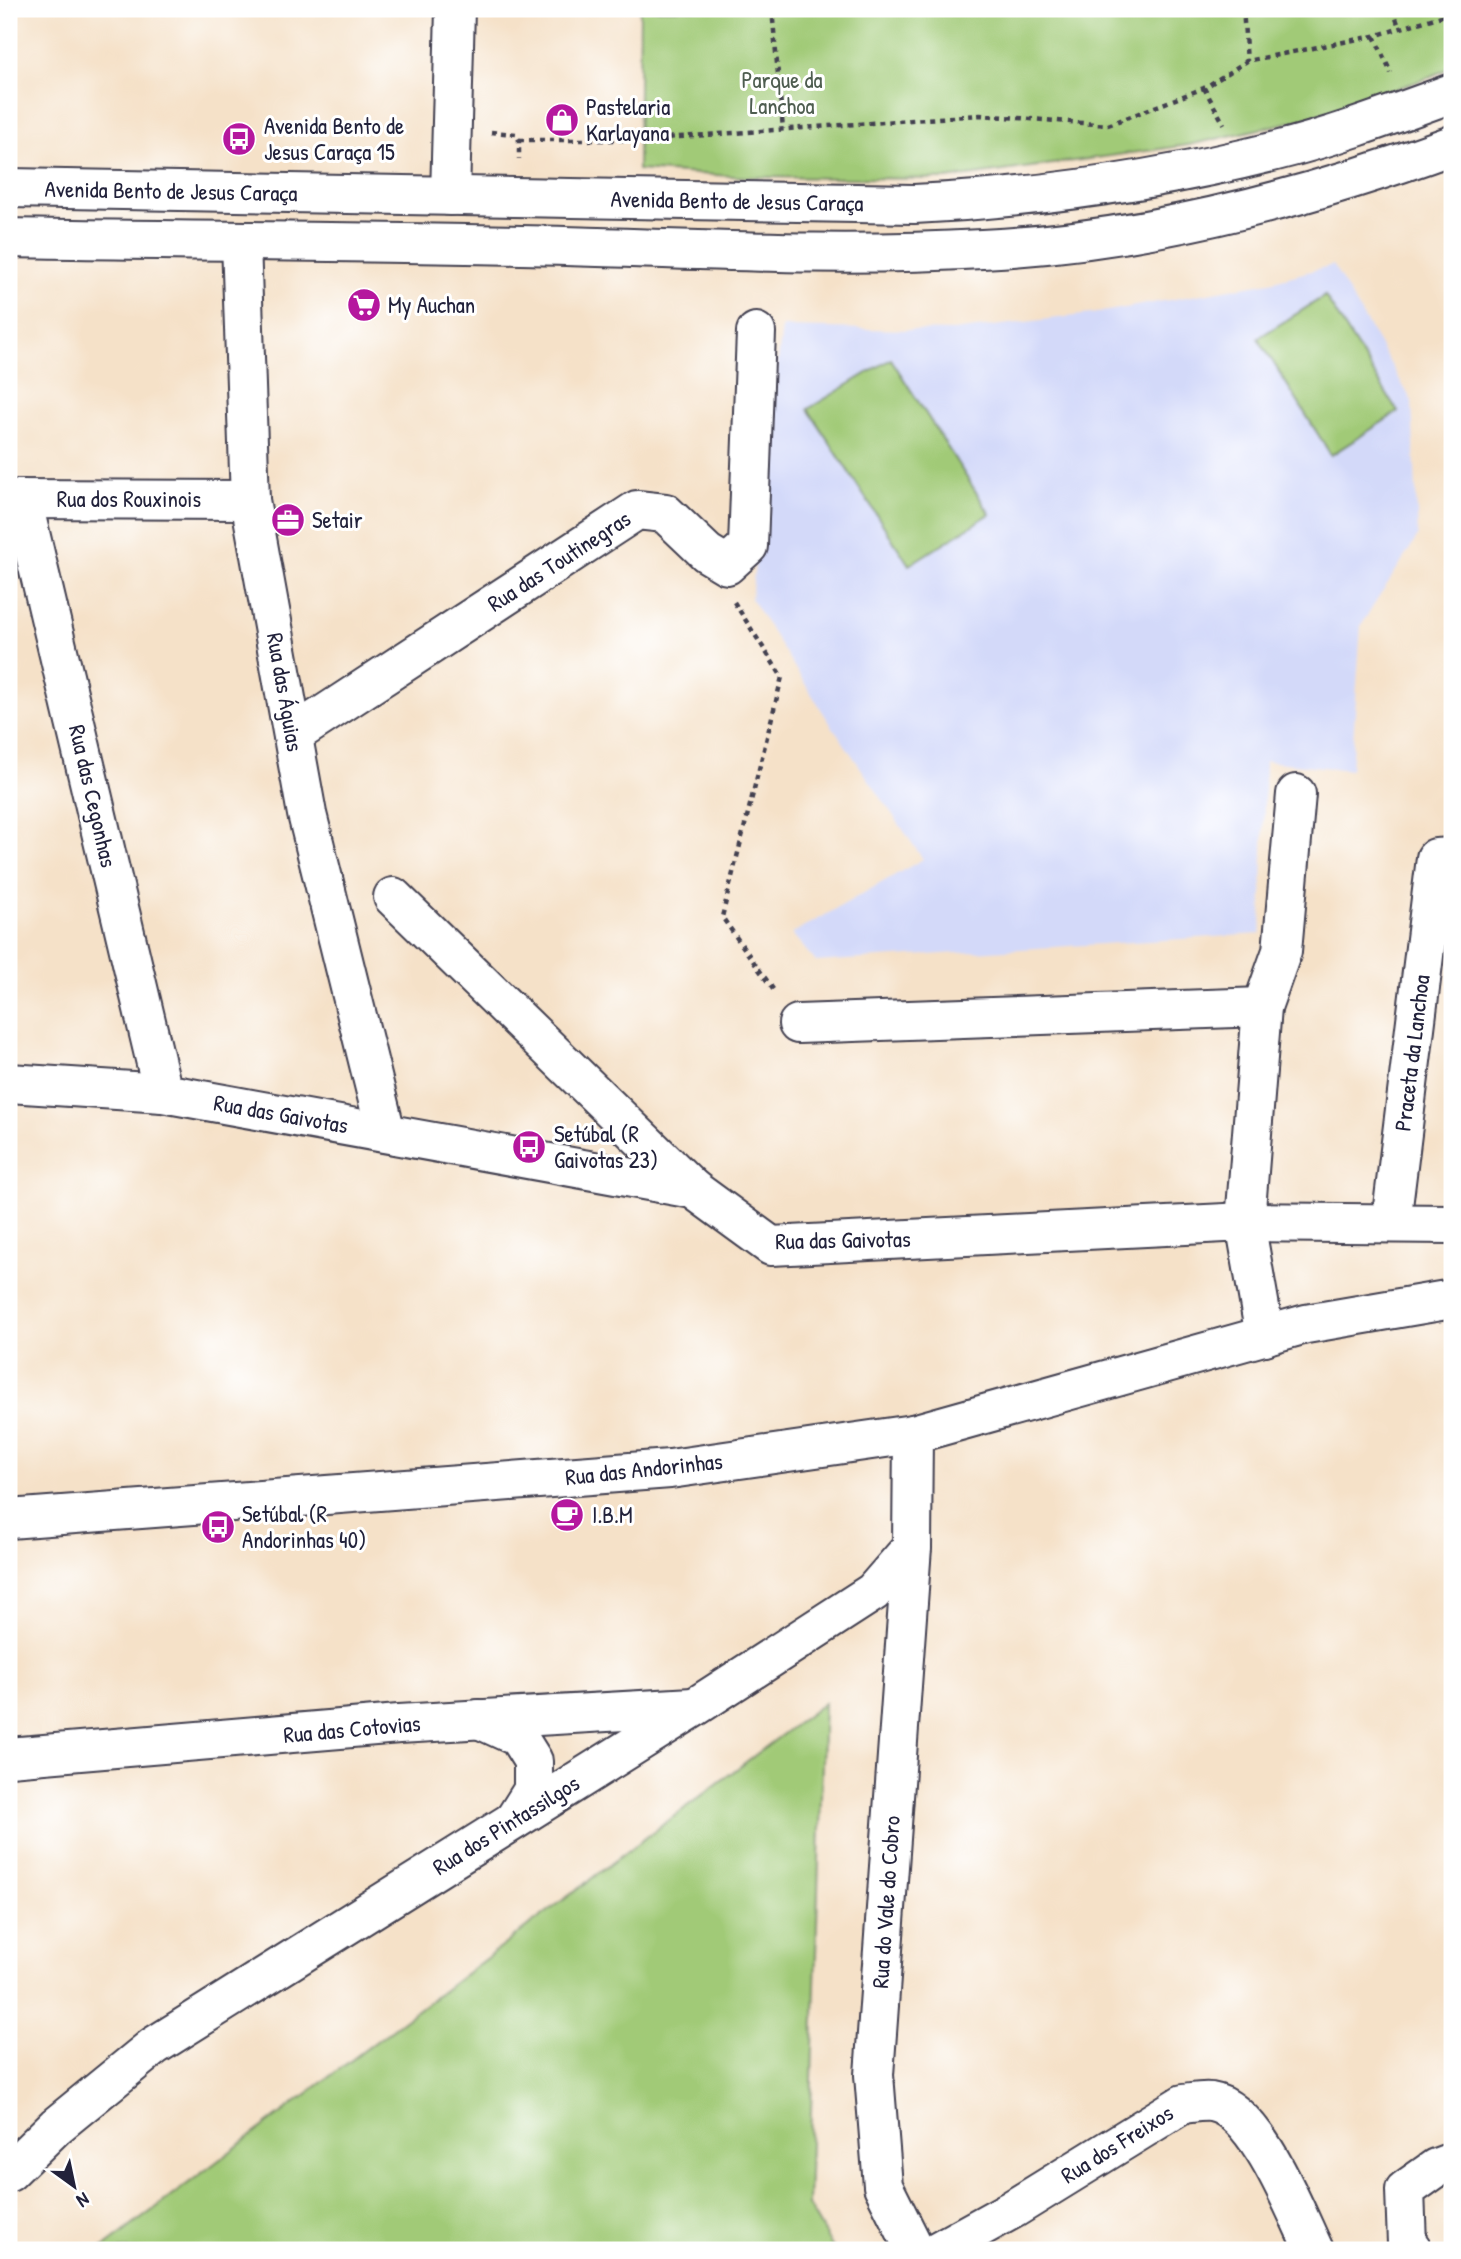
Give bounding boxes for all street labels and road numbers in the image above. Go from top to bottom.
street label: Avenida Bento de Jesus Caraça [44,173,298,208]
street label: Avenida Bento de Jesus Caraça [610,183,864,218]
street label: Rua dos Rouxinois [57,483,201,514]
street label: Rua das Toutinegras [481,503,636,618]
street label: Rua das Águias [260,630,311,754]
street label: Rua das Cegonhas [62,722,125,870]
street label: Praceta da Lanchoa [1387,973,1436,1133]
street label: Rua das Gaivotas [212,1086,351,1141]
street label: Rua das Gaivotas [775,1223,911,1256]
street label: Rua das Andorinhas [564,1445,724,1492]
street label: Rua das Cotovias [282,1707,422,1750]
street label: Rua dos Pintassilgos [427,1767,585,1882]
street label: Rua do Vale do Cobro [864,1815,907,1989]
street label: Rua dos Freixos [1055,2097,1179,2190]

